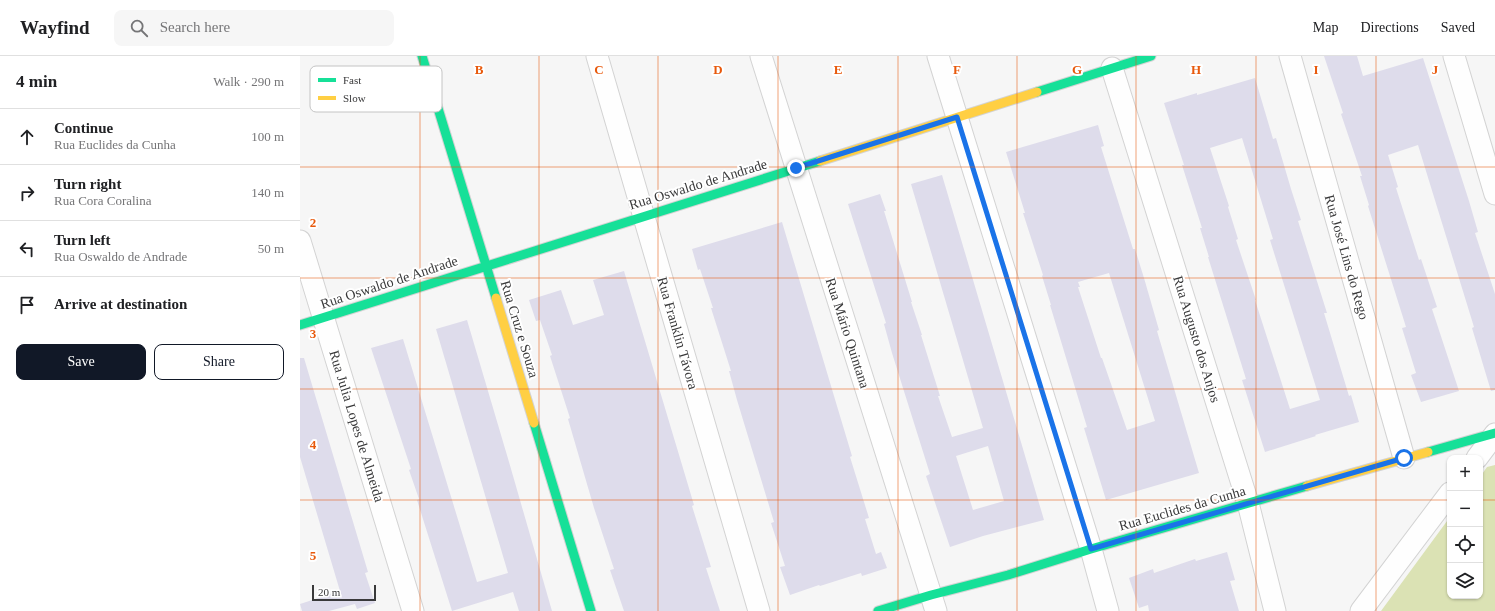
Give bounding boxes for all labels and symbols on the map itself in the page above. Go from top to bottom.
text: B [475,62,484,77]
text: C [594,62,604,77]
text: D [713,62,723,77]
text: E [834,62,842,77]
text: F [953,62,961,77]
text: G [1072,62,1082,77]
text: H [1191,62,1201,77]
text: I [1313,62,1319,77]
text: J [1432,62,1439,77]
legend [310,66,442,112]
text: Fast [343,74,361,86]
text: Slow [343,92,366,104]
street label: Rua Oswaldo de Andrade [627,156,769,213]
route end [787,159,805,177]
street label: Rua José Lins do Rego [1322,193,1372,321]
text: 2 [310,215,316,230]
street label: Rua Oswaldo de Andrade [319,253,460,312]
street label: Rua Augusto dos Anjos [1170,274,1223,404]
street label: Rua Franklin Távora [654,275,701,392]
street label: Rua Mário Quintana [823,276,873,391]
street label: Rua Cruz e Souza [498,279,542,380]
text: 3 [310,326,317,341]
street label: Rua Julia Lopes de Almeida [326,348,387,505]
text: 4 [310,437,317,452]
route start [1395,449,1413,467]
street label: Rua Euclides da Cunha [1117,483,1248,534]
text: 5 [310,548,317,563]
scale bar [312,583,376,602]

